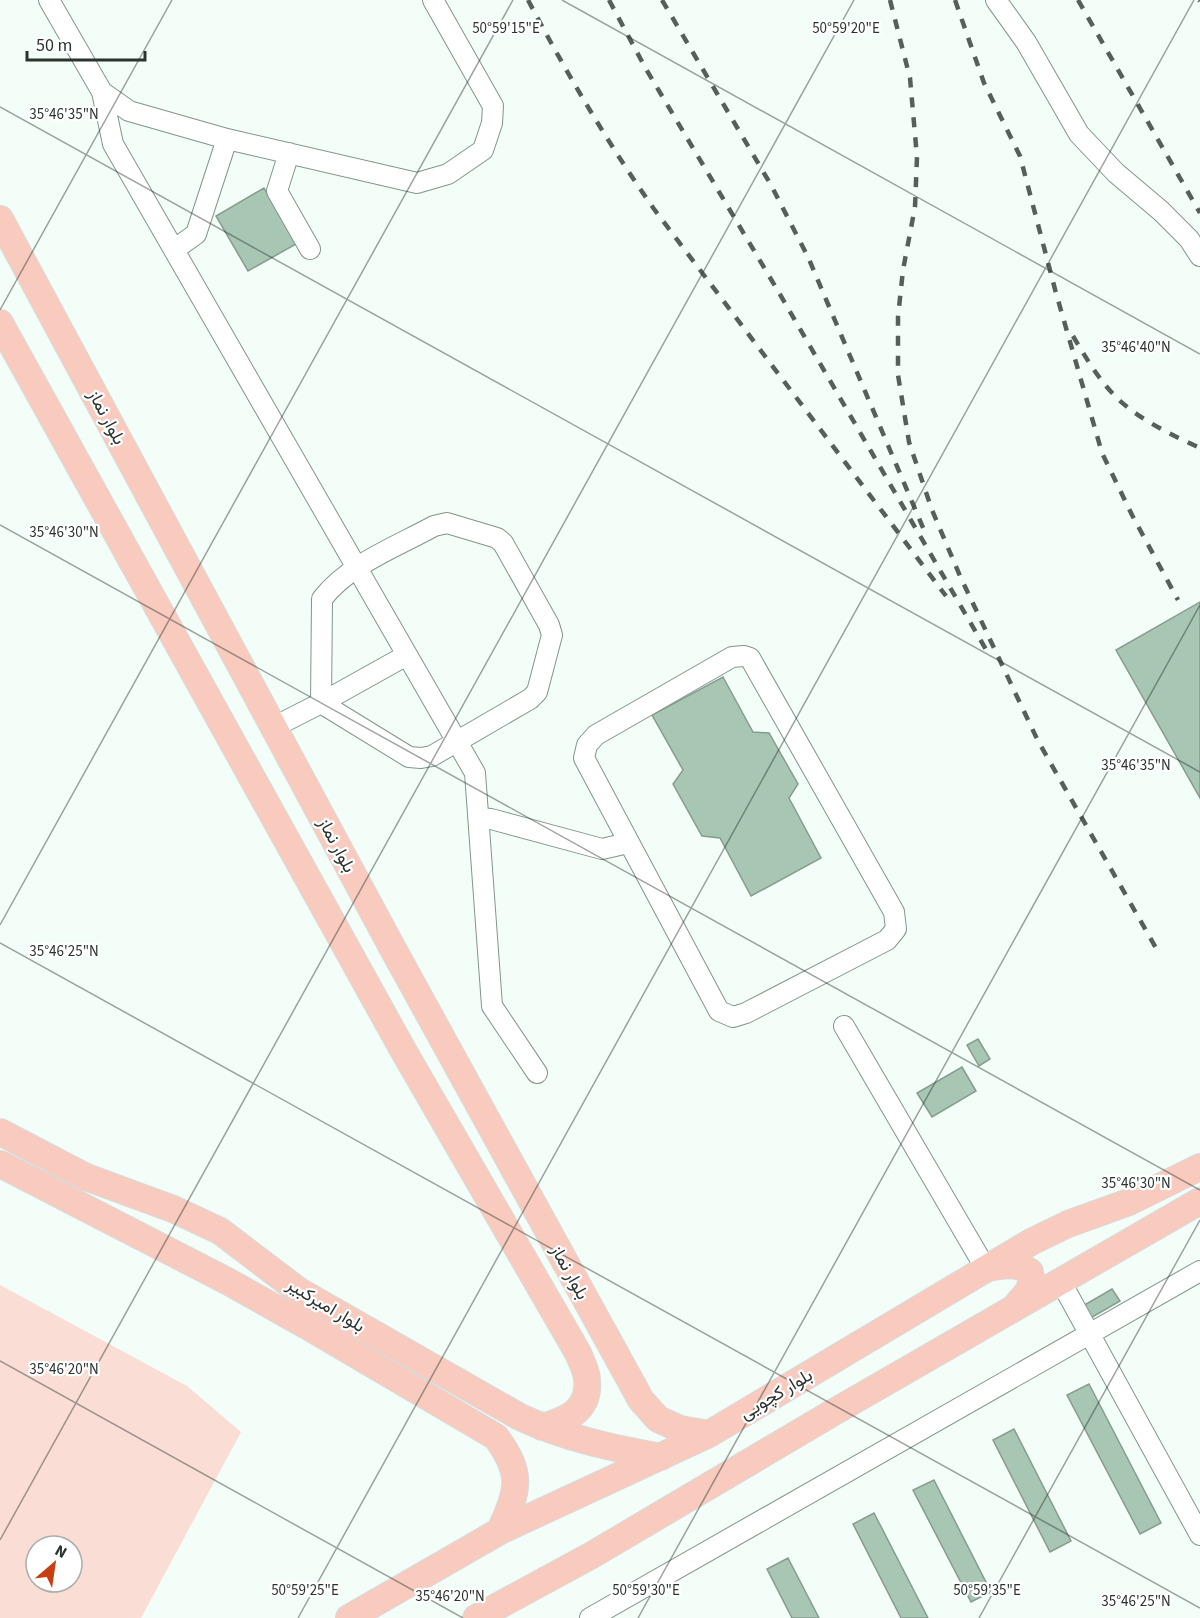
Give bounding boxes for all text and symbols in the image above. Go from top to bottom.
text: 50°59'15"E [472,18,540,39]
text: 50°59'20"E [812,18,880,39]
scale bar [27,24,146,62]
text: 50 m [36,33,72,58]
text: 35°46'35"N [29,104,99,125]
text: 35°46'40"N [1101,337,1171,358]
street label: بلوار نماز [81,384,132,449]
text: 35°46'30"N [29,522,99,543]
text: 35°46'35"N [1101,755,1171,776]
street label: بلوار نماز [311,812,362,877]
text: 35°46'25"N [29,941,99,962]
text: 35°46'30"N [1101,1173,1171,1194]
street label: بلوار نماز [544,1239,595,1304]
street label: بلوار امیرکبیر [281,1272,370,1339]
text: 35°46'20"N [29,1359,99,1380]
street label: بلوار کچویی [735,1363,817,1426]
north arrow [24,1534,84,1594]
text: N [51,1540,71,1564]
text: 50°59'25"E [271,1580,339,1601]
text: 50°59'30"E [612,1580,680,1601]
text: 50°59'35"E [953,1580,1021,1601]
text: 35°46'20"N [415,1586,485,1607]
text: 35°46'25"N [1101,1591,1171,1612]

